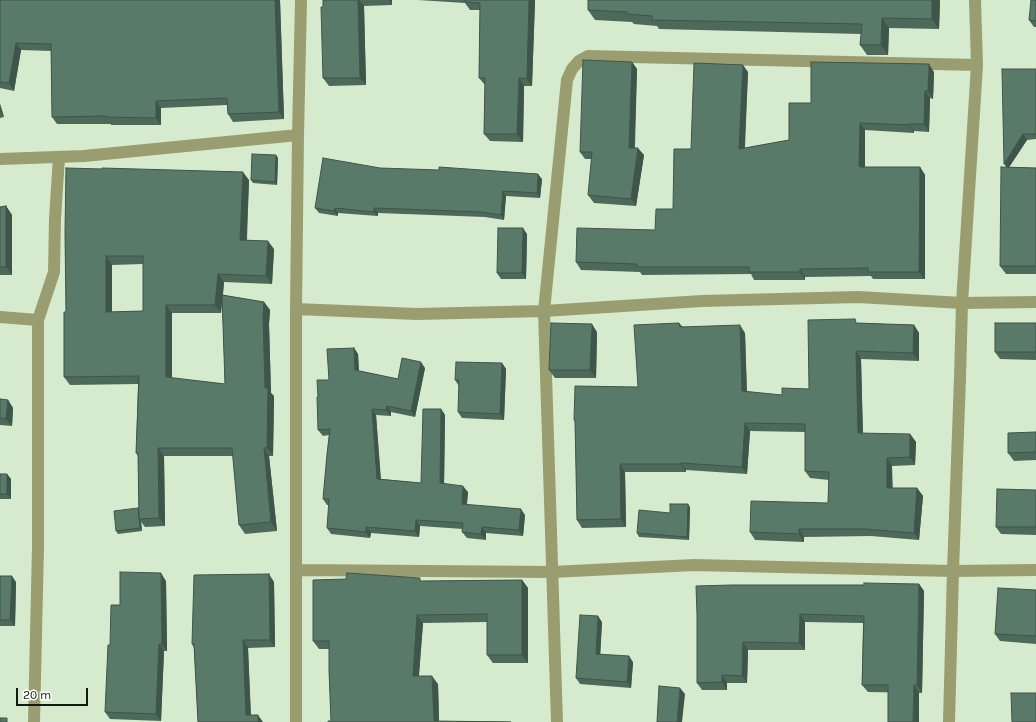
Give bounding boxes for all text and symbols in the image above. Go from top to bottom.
scale bar [18,680,90,706]
text: 20 m [23,688,51,702]

